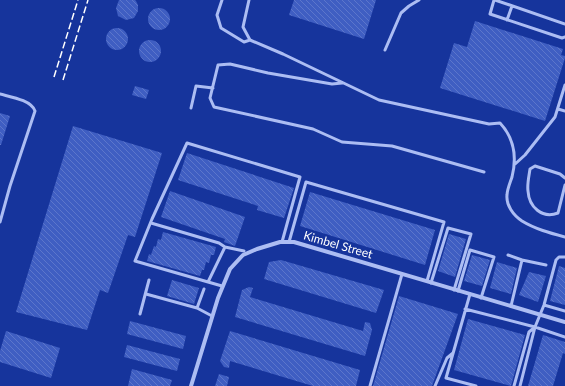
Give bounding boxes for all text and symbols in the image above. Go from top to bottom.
street label: Kimbel Street [302,227,375,262]

